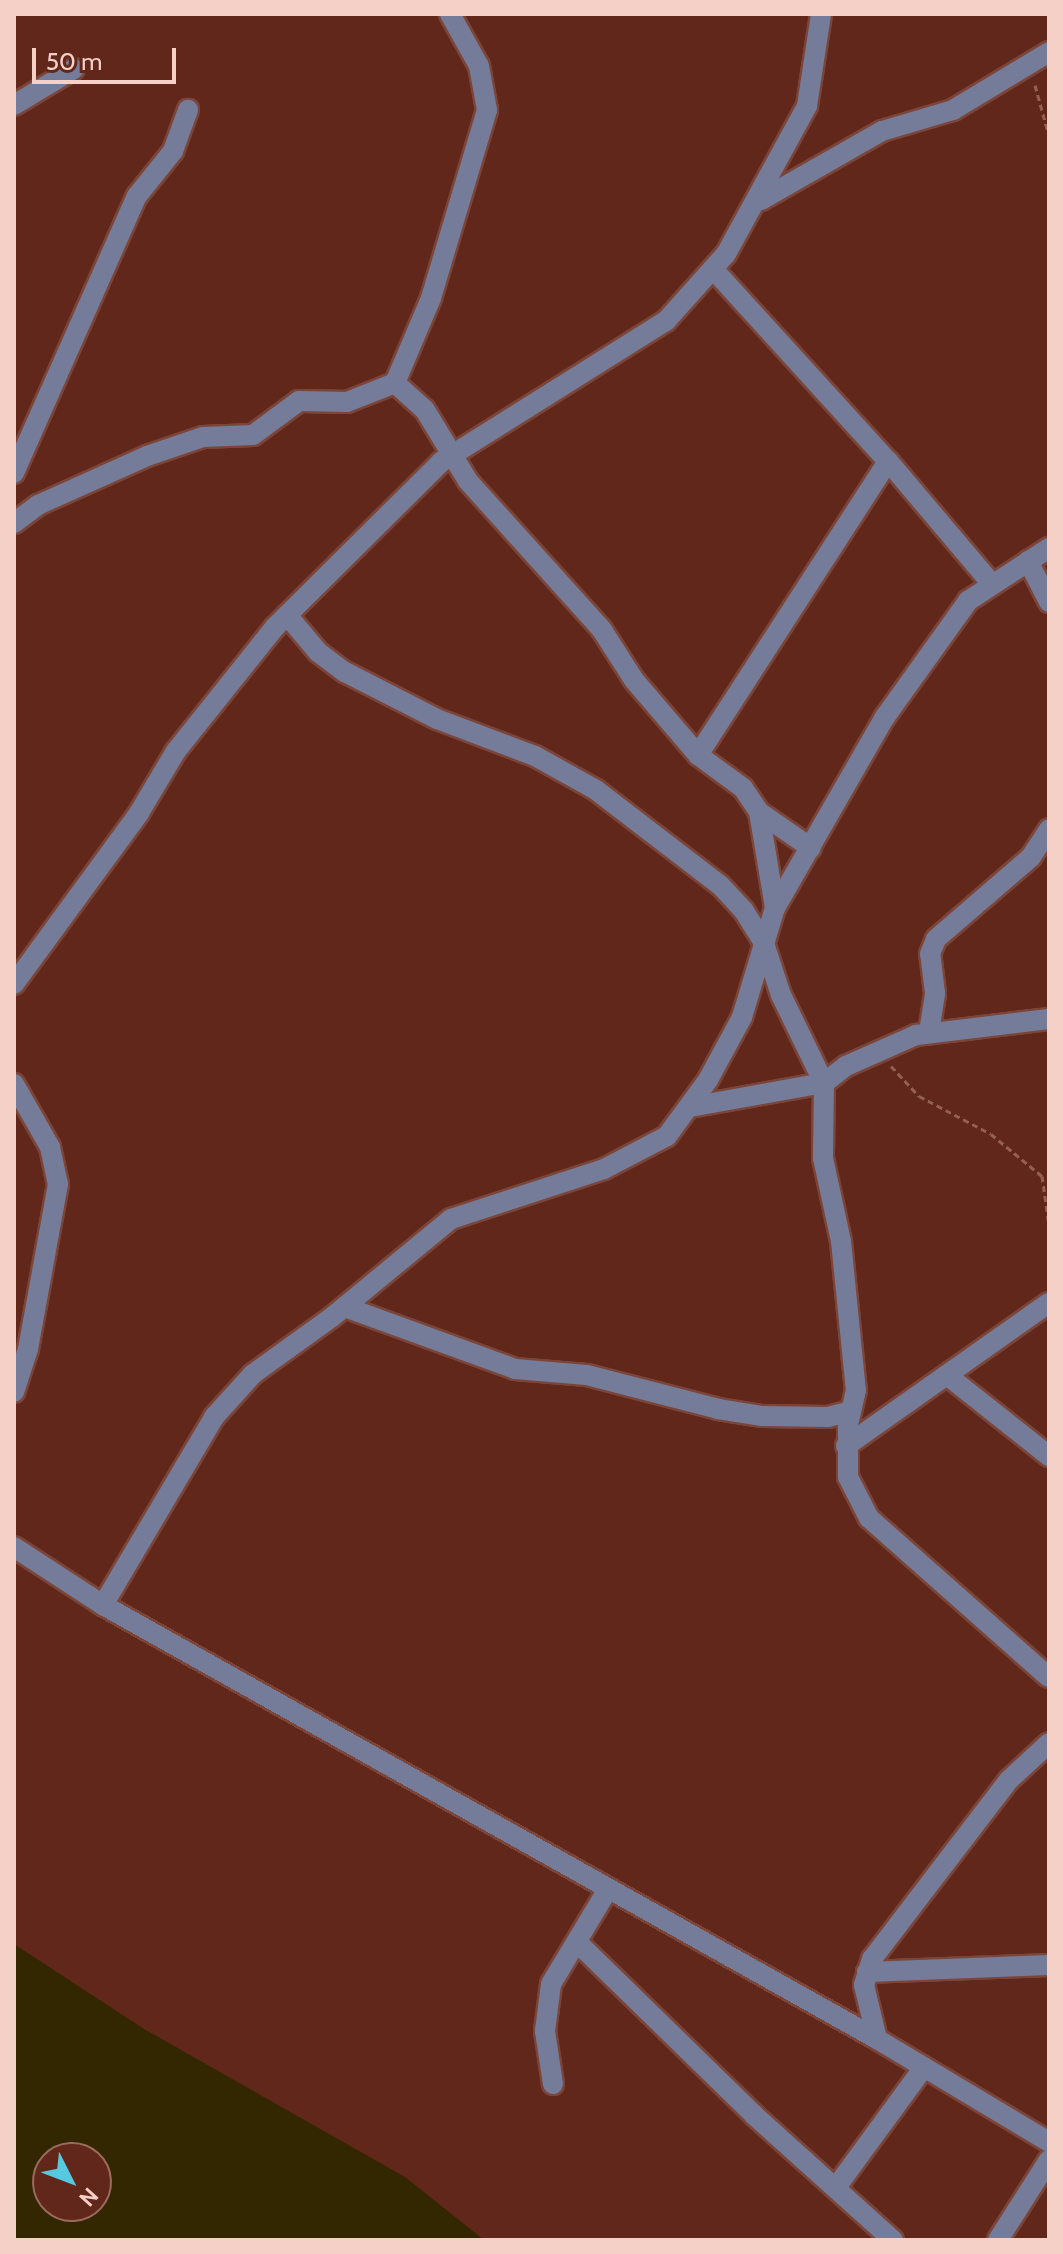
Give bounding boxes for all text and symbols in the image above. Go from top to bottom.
scale bar [36,32,180,82]
text: 50 m [46,47,102,76]
north arrow [32,2142,112,2222]
text: N [73,2182,104,2212]

